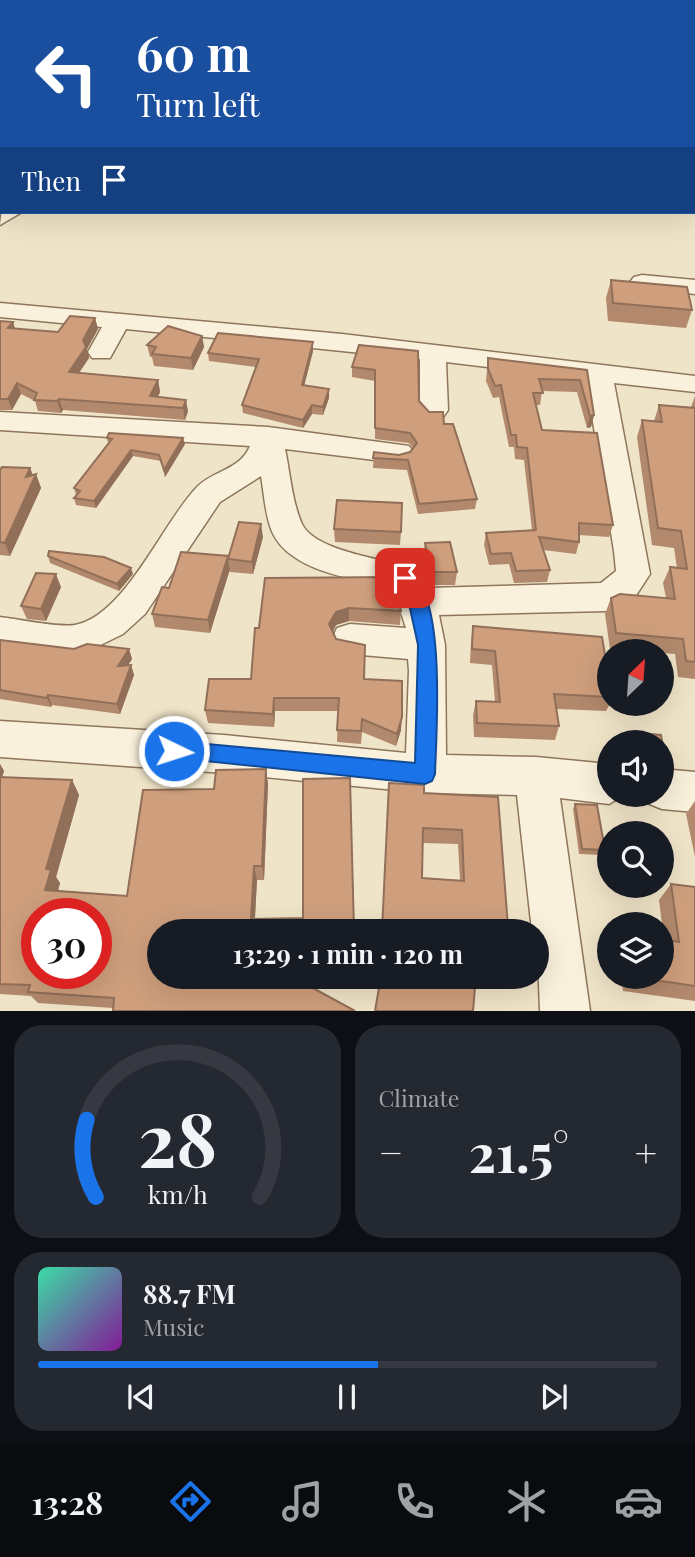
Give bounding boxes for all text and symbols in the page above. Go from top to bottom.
text: 60 m [136,19,251,84]
icon: left [21,28,112,119]
text: Turn left [136,82,260,125]
icon: arrive [95,161,133,199]
text: Then [21,163,81,198]
pin [375,548,435,608]
icon: arrive [386,559,424,597]
north arrow [597,639,674,716]
map controls [597,639,674,989]
position arrow [137,714,211,788]
button: sound [597,730,674,807]
button: search [597,821,674,898]
speed limit sign: 30 [21,898,112,989]
button: layers [597,912,674,989]
text: 13:29 · 1 min · 120 m [233,936,463,971]
text: Climate [379,1082,459,1113]
text: 28 [138,1089,217,1186]
text: 21.5° [469,1117,569,1186]
text: − [379,1126,403,1177]
text: + [635,1126,657,1177]
text: km/h [147,1177,208,1210]
text: 88.7 FM [143,1276,236,1311]
text: Music [143,1311,204,1342]
icon: previous [122,1378,160,1416]
icon: pause [328,1378,366,1416]
icon: next [535,1378,573,1416]
icon: directions [166,1477,215,1526]
icon: music [278,1477,327,1526]
icon: phone [390,1477,439,1526]
icon: climate [502,1477,551,1526]
icon: car [614,1477,663,1526]
text: 13:28 [32,1480,103,1523]

